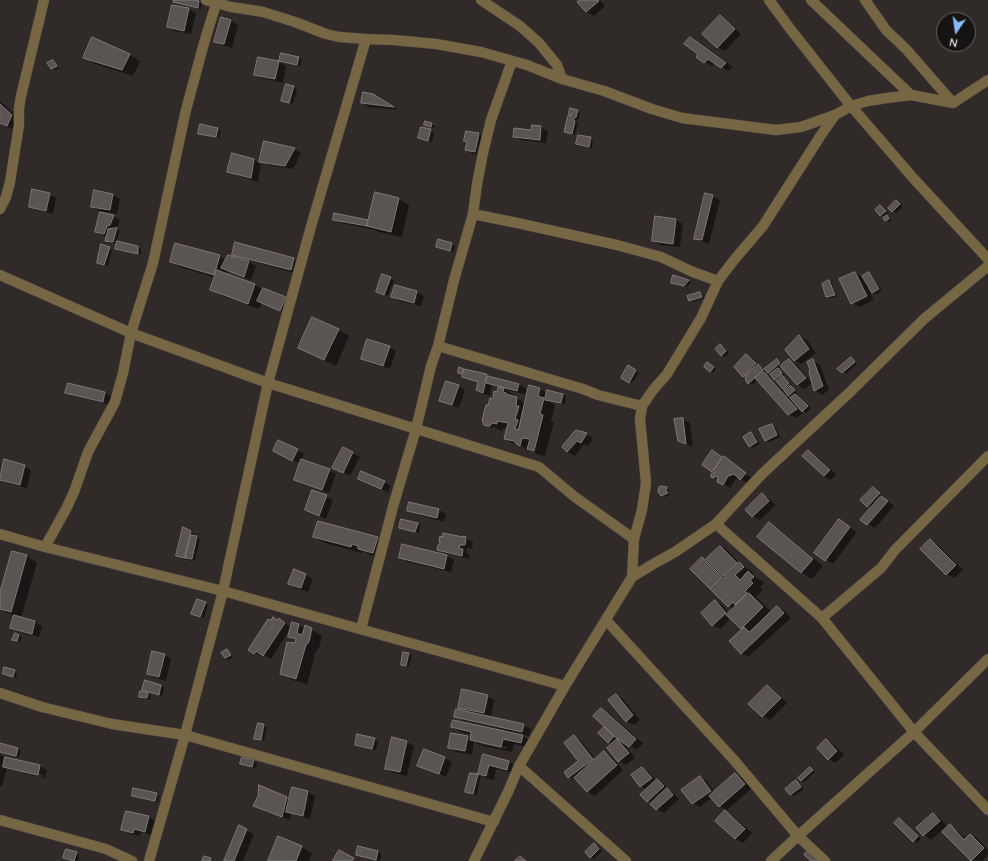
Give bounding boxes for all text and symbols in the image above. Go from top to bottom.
north arrow [936,12,976,52]
text: N [948,35,959,50]

